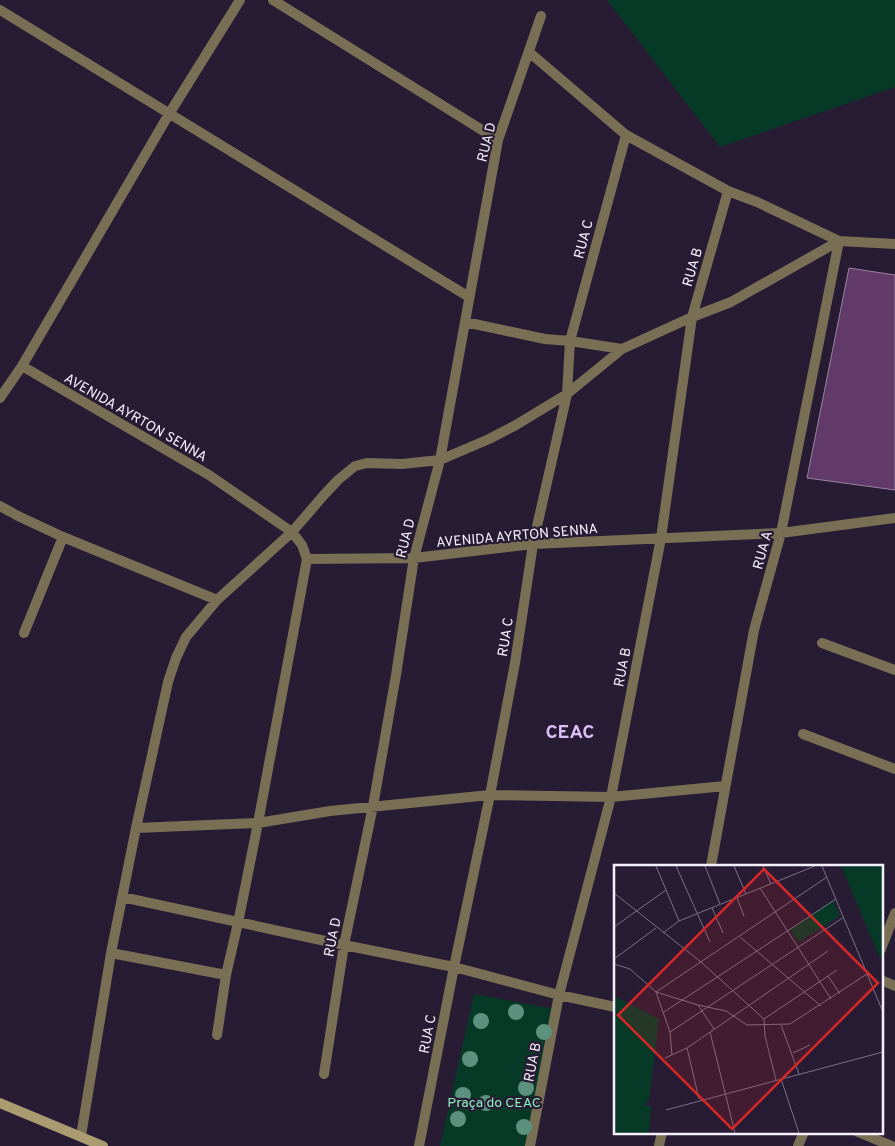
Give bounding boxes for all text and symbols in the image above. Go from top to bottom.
street label: RUA D [474,121,501,164]
street label: RUA C [571,218,598,261]
street label: RUA B [680,246,707,289]
street label: AVENIDA AYRTON SENNA [61,370,210,466]
street label: RUA D [393,517,420,560]
street label: AVENIDA AYRTON SENNA [436,521,599,552]
street label: RUA A [750,529,777,572]
street label: RUA C [495,616,518,658]
street label: RUA B [611,646,636,688]
district label: CEAC [546,721,595,745]
inset map [614,865,882,1134]
street label: RUA D [321,916,346,959]
street label: RUA C [416,1013,441,1055]
street label: RUA B [521,1041,546,1083]
park label: Praça do CEAC [447,1095,541,1112]

